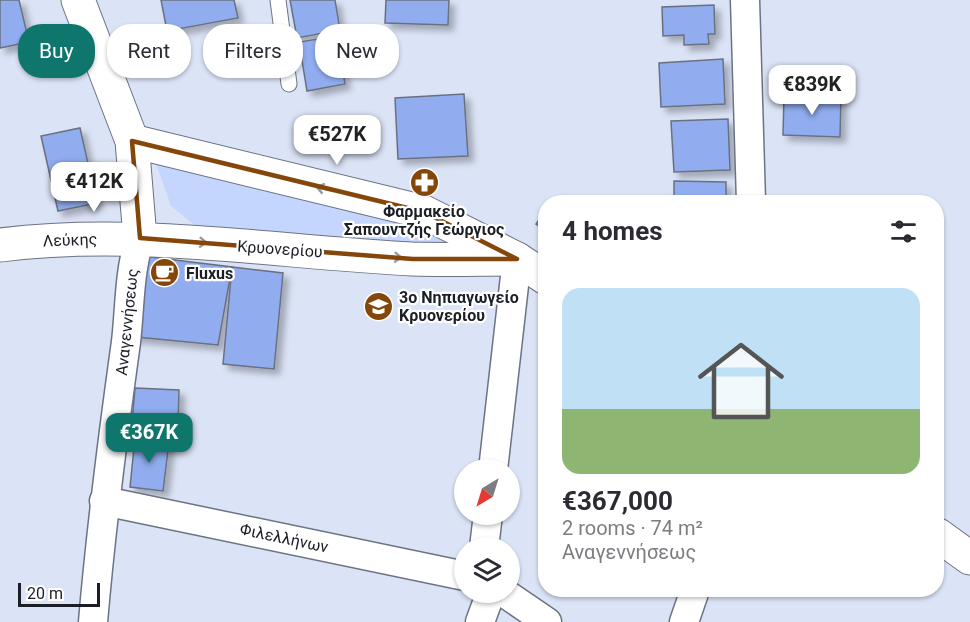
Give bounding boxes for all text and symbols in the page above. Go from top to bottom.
chip: Buy [18,24,95,78]
chip: Rent [107,24,191,78]
chip: Filters [203,24,303,78]
chip: New [315,24,399,78]
pin: €839K [770,65,854,116]
text: €839K [783,72,841,96]
pin: €527K [295,115,379,166]
text: €527K [308,122,366,146]
pin: €412K [52,162,136,213]
pharmacy icon: Φαρμακείο Σαπουντζής Γεώργιος [408,167,440,199]
text: €412K [65,169,123,193]
one-way arrow [316,182,335,194]
place label: Φαρμακείο Σαπουντζής Γεώργιος [344,202,504,239]
icon: filters [887,215,920,248]
text: 4 homes [562,216,663,246]
street label: Λεύκης [42,230,98,250]
one-way arrow [188,237,208,248]
street label: Κρυονερίου [237,237,323,261]
one-way arrow [382,252,402,263]
cafe icon: Fluxus [149,257,181,289]
place label: Fluxus [186,264,233,283]
street label: Αναγεννήσεως [112,268,142,376]
place label: 3ο Νηπιαγωγείο Κρυονερίου [399,288,519,325]
school or university icon: 3ο Νηπιαγωγείο Κρυονερίου [362,290,394,322]
icon: home [687,327,795,435]
pin: €367K [107,413,191,464]
text: €367K [120,420,178,444]
north arrow [454,459,520,525]
map controls [454,459,520,603]
text: €367,000 [562,486,673,516]
text: 2 rooms · 74 m² [562,516,703,540]
street label: Φιλελλήνων [238,519,330,557]
button: layers [454,537,520,603]
text: Αναγεννήσεως [562,540,696,564]
scale bar [18,580,100,608]
text: 20 m [27,584,63,603]

